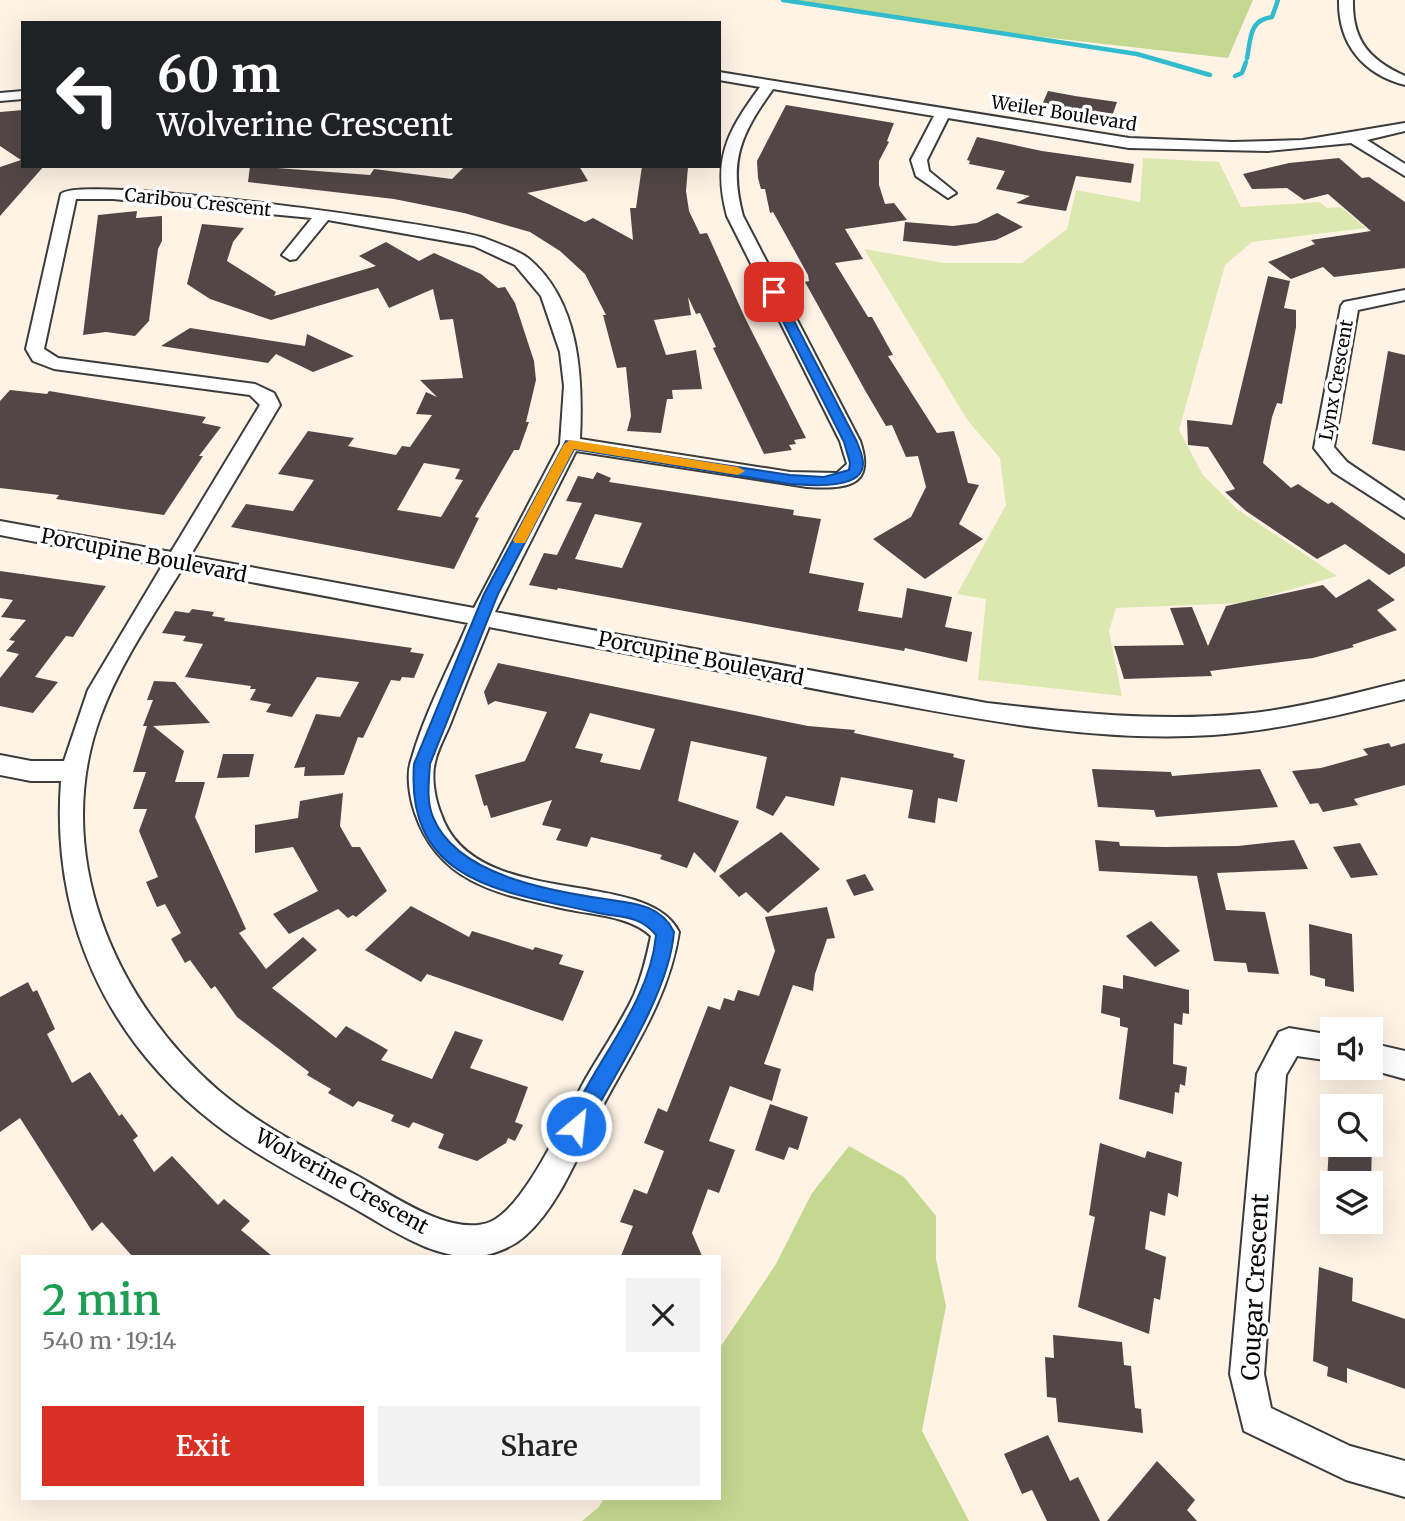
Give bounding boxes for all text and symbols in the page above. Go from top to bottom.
text: 60 m [157,44,280,105]
icon: left [42,49,133,140]
street label: Weiler Boulevard [989,90,1139,136]
text: Wolverine Crescent [157,105,453,145]
street label: Caribou Crescent [124,183,272,221]
pin [744,262,804,322]
icon: arrive [755,273,793,311]
street label: Lynx Crescent [1314,318,1358,442]
street label: Porcupine Boulevard [39,522,250,588]
street label: Porcupine Boulevard [596,625,807,691]
map controls [1320,1017,1383,1234]
button: sound [1320,1017,1383,1080]
position arrow [539,1089,613,1163]
button: search [1320,1094,1383,1157]
street label: Wolverine Crescent [250,1122,433,1240]
button: layers [1320,1171,1383,1234]
street label: Cougar Crescent [1235,1192,1275,1381]
text: 2 min [42,1274,161,1326]
button: close [626,1278,700,1352]
text: 540 m · 19:14 [42,1326,176,1355]
button: Exit [42,1406,364,1486]
button: Share [378,1406,700,1486]

